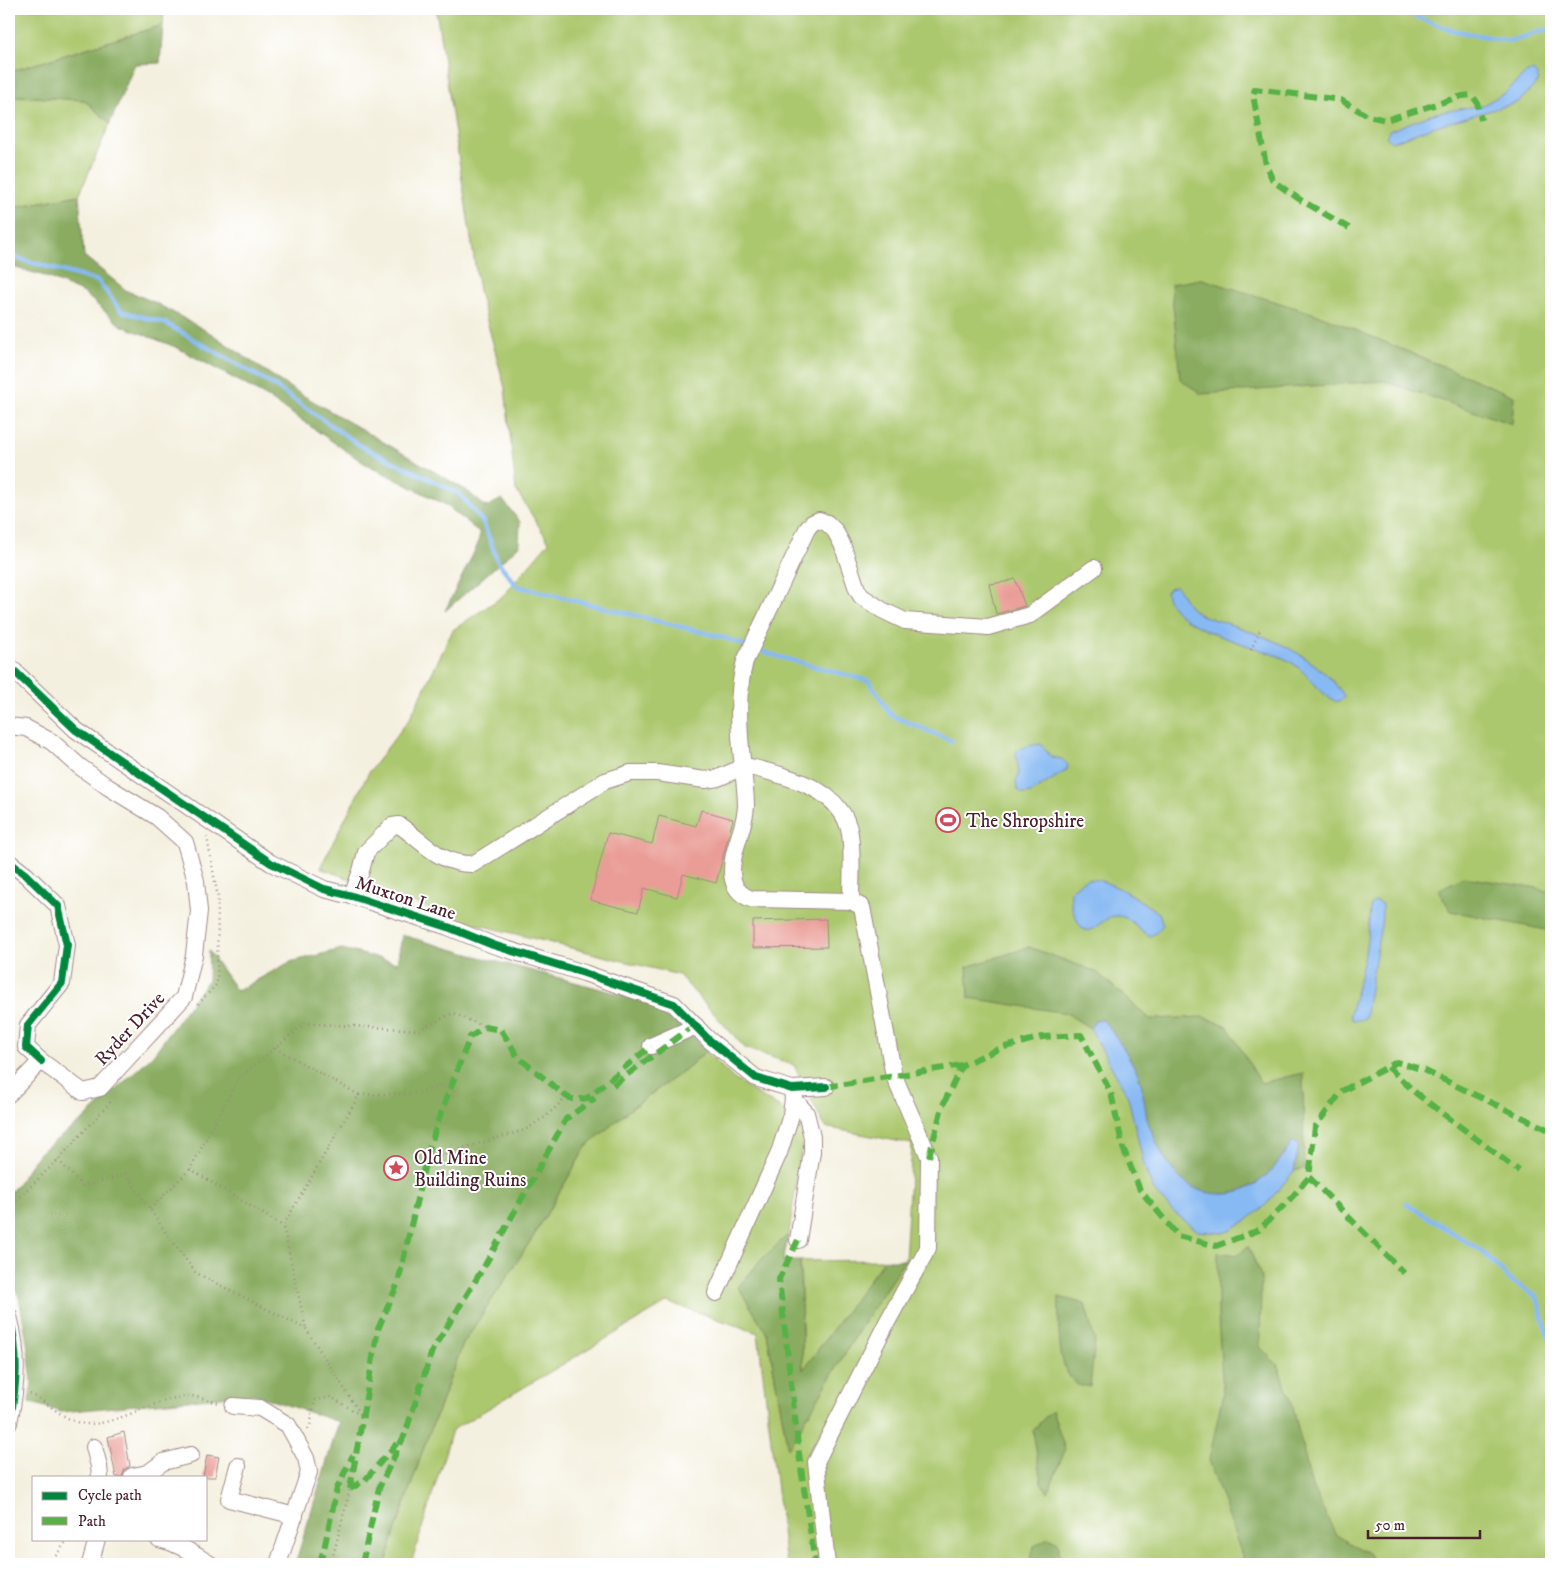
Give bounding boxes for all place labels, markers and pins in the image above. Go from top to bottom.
sports icon: The Shropshire [935,807,961,833]
place label: The Shropshire [966,810,1084,833]
place label: Old Mine Building Ruins [414,1147,526,1192]
place icon: Old Mine Building Ruins [383,1155,409,1181]

